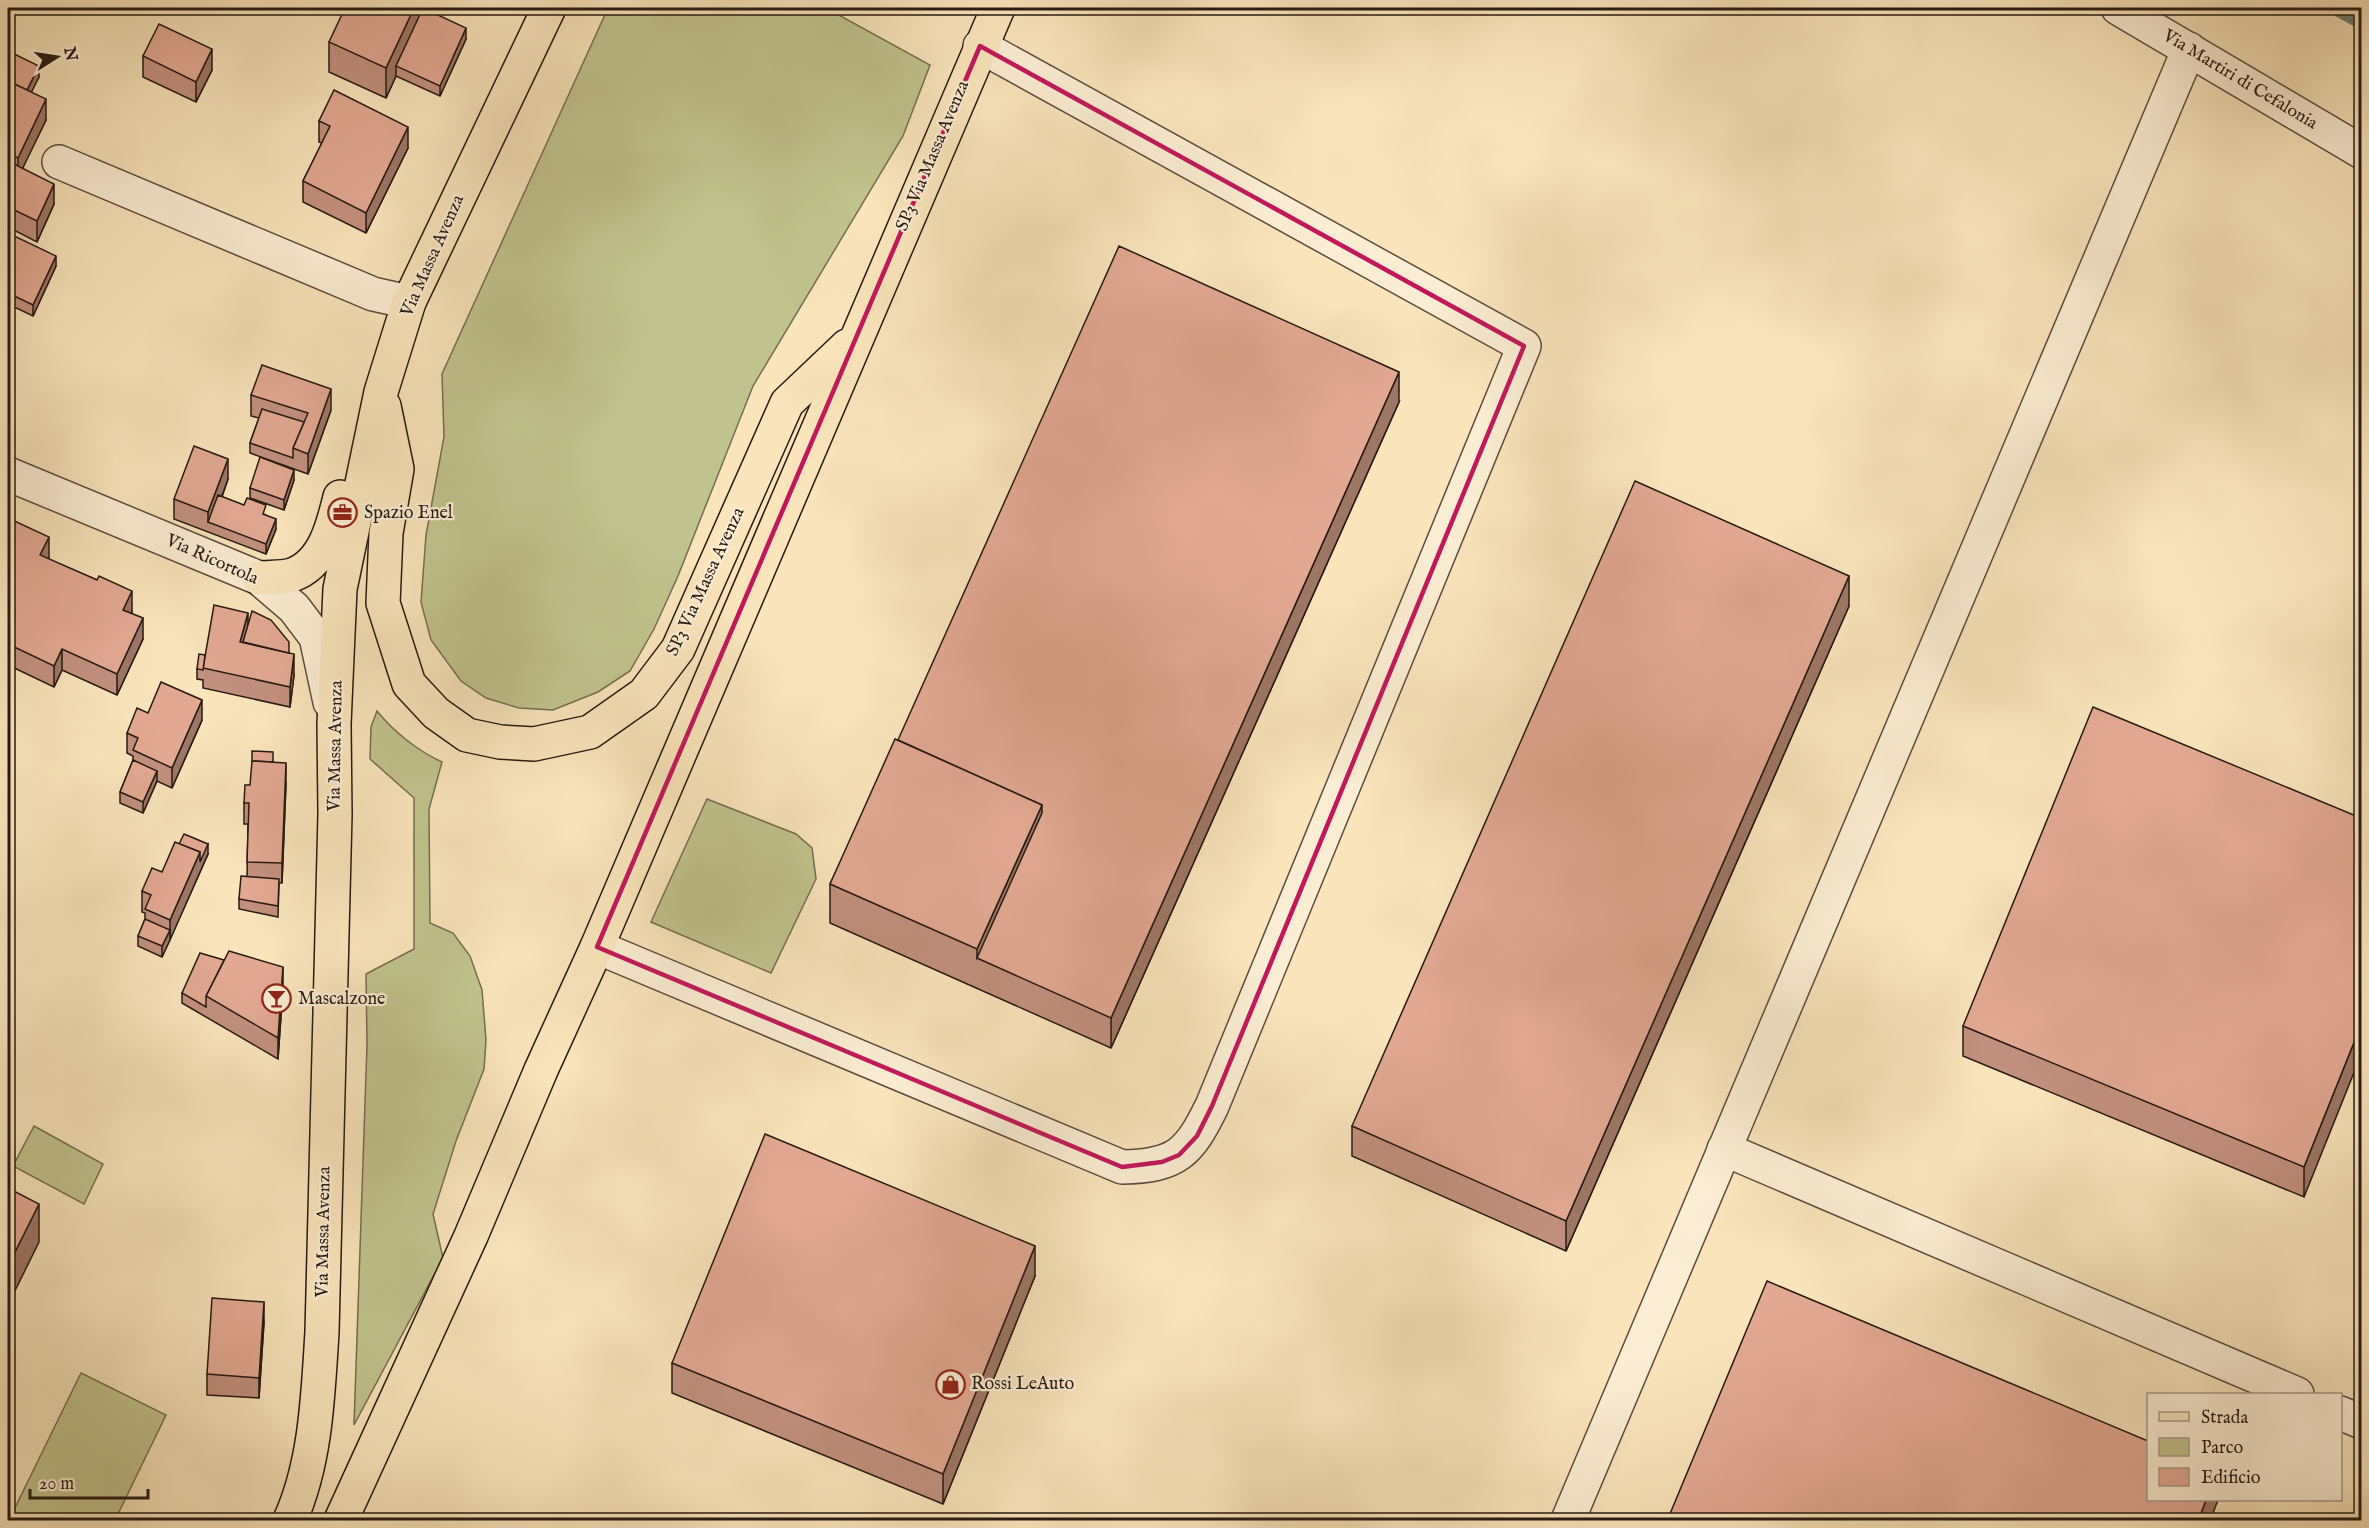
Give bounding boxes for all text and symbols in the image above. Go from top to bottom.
street label: Via Martiri di Cefalonia [2158,24,2322,135]
north arrow [27,27,87,87]
text: N [58,44,81,63]
street label: SP3 Via Massa Avenza [891,77,975,235]
street label: Via Massa Avenza [395,191,470,321]
office icon: Spazio Enel [327,497,359,529]
place label: Spazio Enel [364,502,453,525]
street label: SP3 Via Massa Avenza [661,504,751,660]
street label: Via Ricortola [161,529,262,591]
street label: Via Massa Avenza [323,680,349,813]
bar icon: Mascalzone [261,983,293,1015]
place label: Mascalzone [298,988,385,1011]
street label: Via Massa Avenza [311,1166,337,1299]
shop icon: Rossi LeAuto [934,1368,966,1400]
place label: Rossi LeAuto [971,1373,1075,1396]
legend [2147,1393,2342,1501]
text: Strada [2201,1407,2248,1430]
text: Parco [2201,1437,2243,1460]
scale bar [30,1462,148,1500]
text: Edificio [2201,1467,2261,1490]
text: 20 m [39,1473,74,1496]

